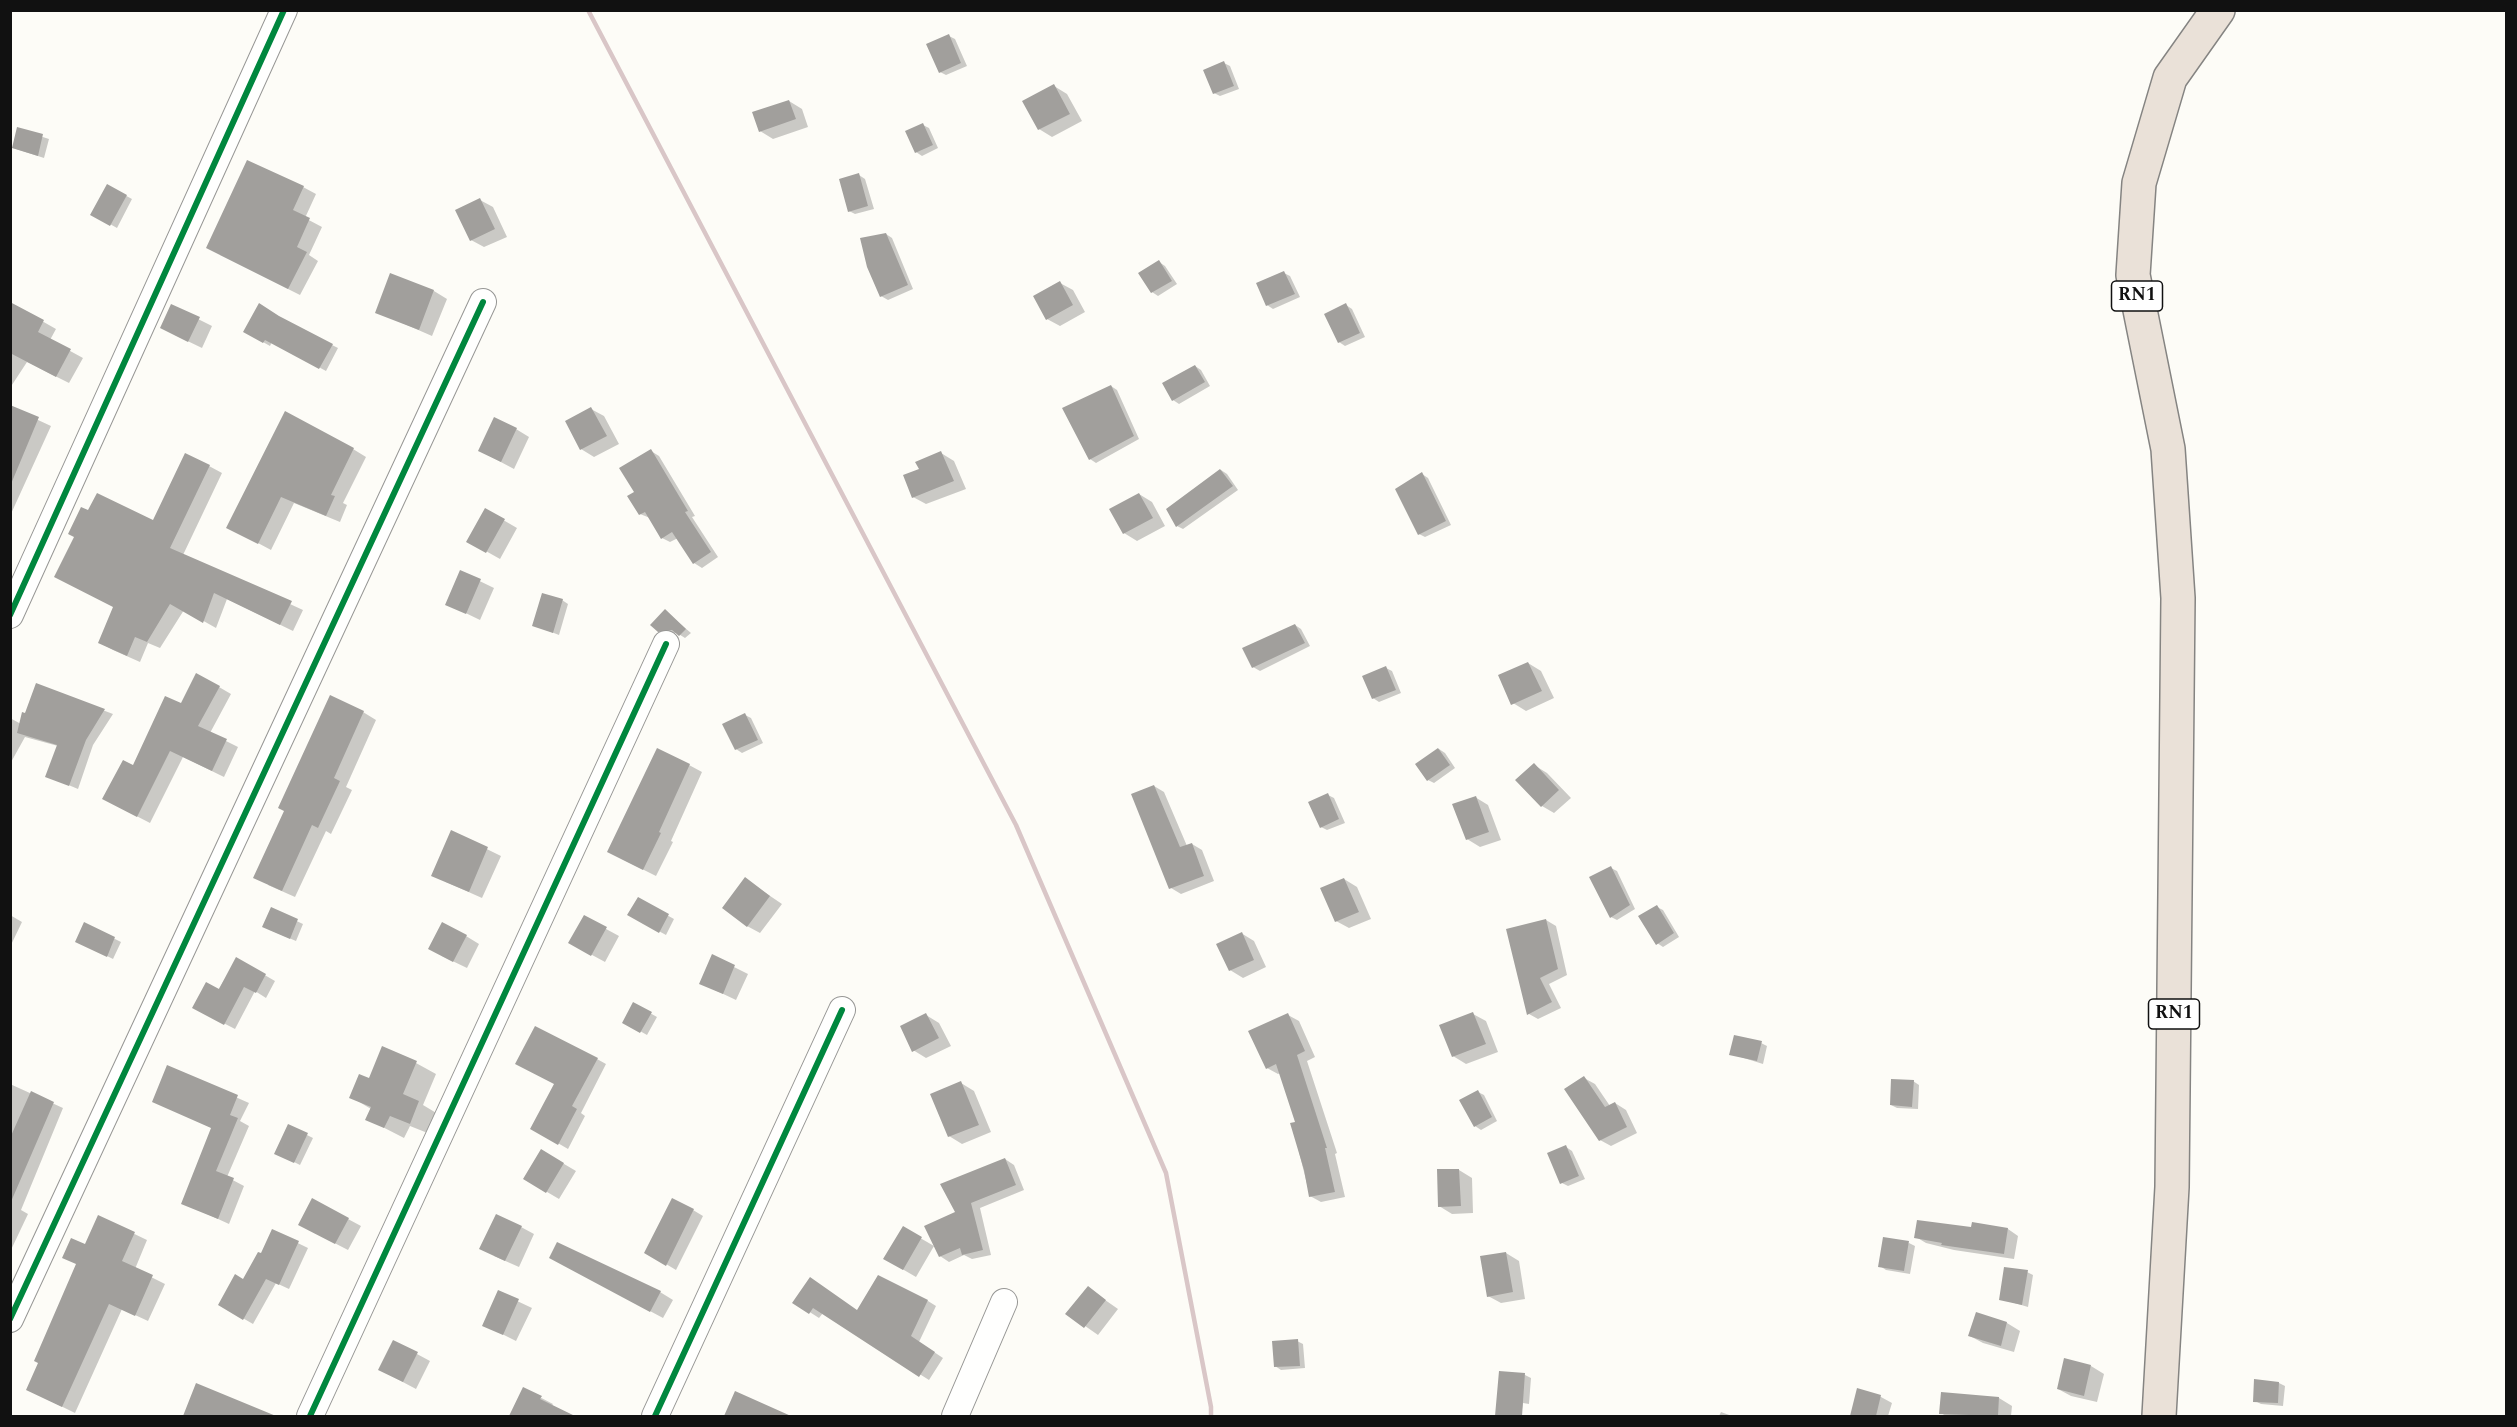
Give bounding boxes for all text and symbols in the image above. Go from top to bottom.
road number: RN1 [2112,281,2162,311]
road number: RN1 [2148,999,2200,1029]

